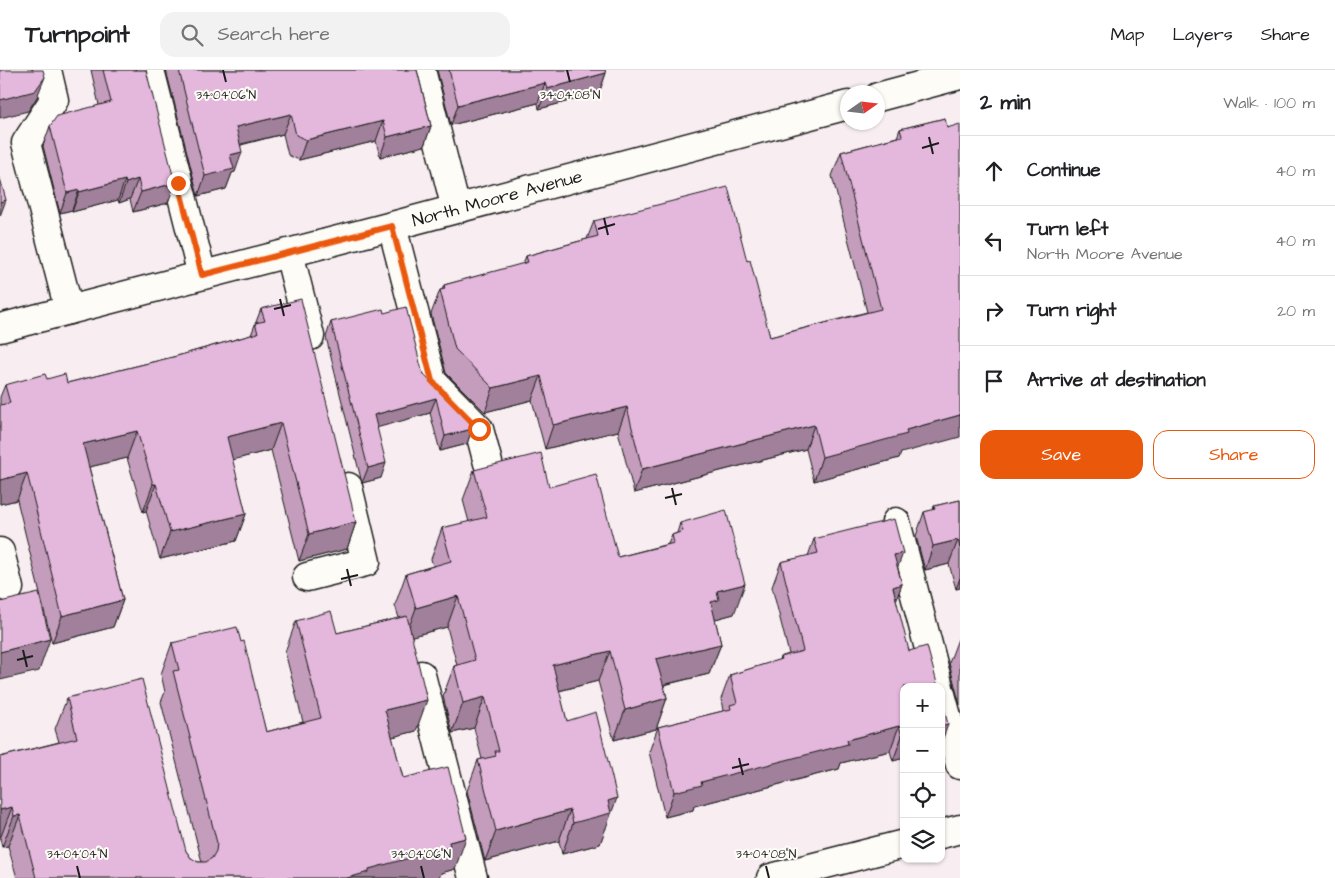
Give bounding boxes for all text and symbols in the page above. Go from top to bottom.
search box [160,12,510,57]
text: Turnpoint [25,18,130,52]
icon: search [178,21,206,49]
text: Search here [218,21,330,48]
text: Map [1110,22,1144,47]
text: Layers [1172,22,1233,47]
text: Share [1261,22,1310,47]
north arrow [840,85,885,130]
text: 34°04'06"N [196,87,257,104]
text: 34°04'08"N [540,87,601,104]
text: 2 min [980,88,1030,117]
text: Walk · 100 m [1223,92,1315,114]
icon: ahead [980,157,1008,185]
text: Continue [1027,157,1101,184]
text: 40 m [1275,160,1315,182]
street label: North Moore Avenue [409,164,585,233]
route end [167,172,190,195]
text: Turn left [1027,216,1108,243]
icon: left [980,227,1008,255]
text: 40 m [1275,230,1315,252]
text: North Moore Avenue [1027,243,1183,265]
icon: right [980,297,1008,325]
text: Turn right [1027,297,1116,324]
text: 20 m [1277,300,1315,322]
icon: arrive [980,367,1008,395]
text: Arrive at destination [1027,367,1206,394]
route start [468,418,491,441]
button: Save [980,430,1143,479]
button: Share [1153,430,1315,479]
map controls [900,683,945,863]
button: + [900,683,945,728]
button: − [900,728,945,773]
button: locate [900,773,945,818]
button: layers [900,818,945,863]
text: 34°04'04"N [47,846,108,863]
text: 34°04'06"N [391,846,452,863]
text: 34°04'08"N [736,846,797,863]

